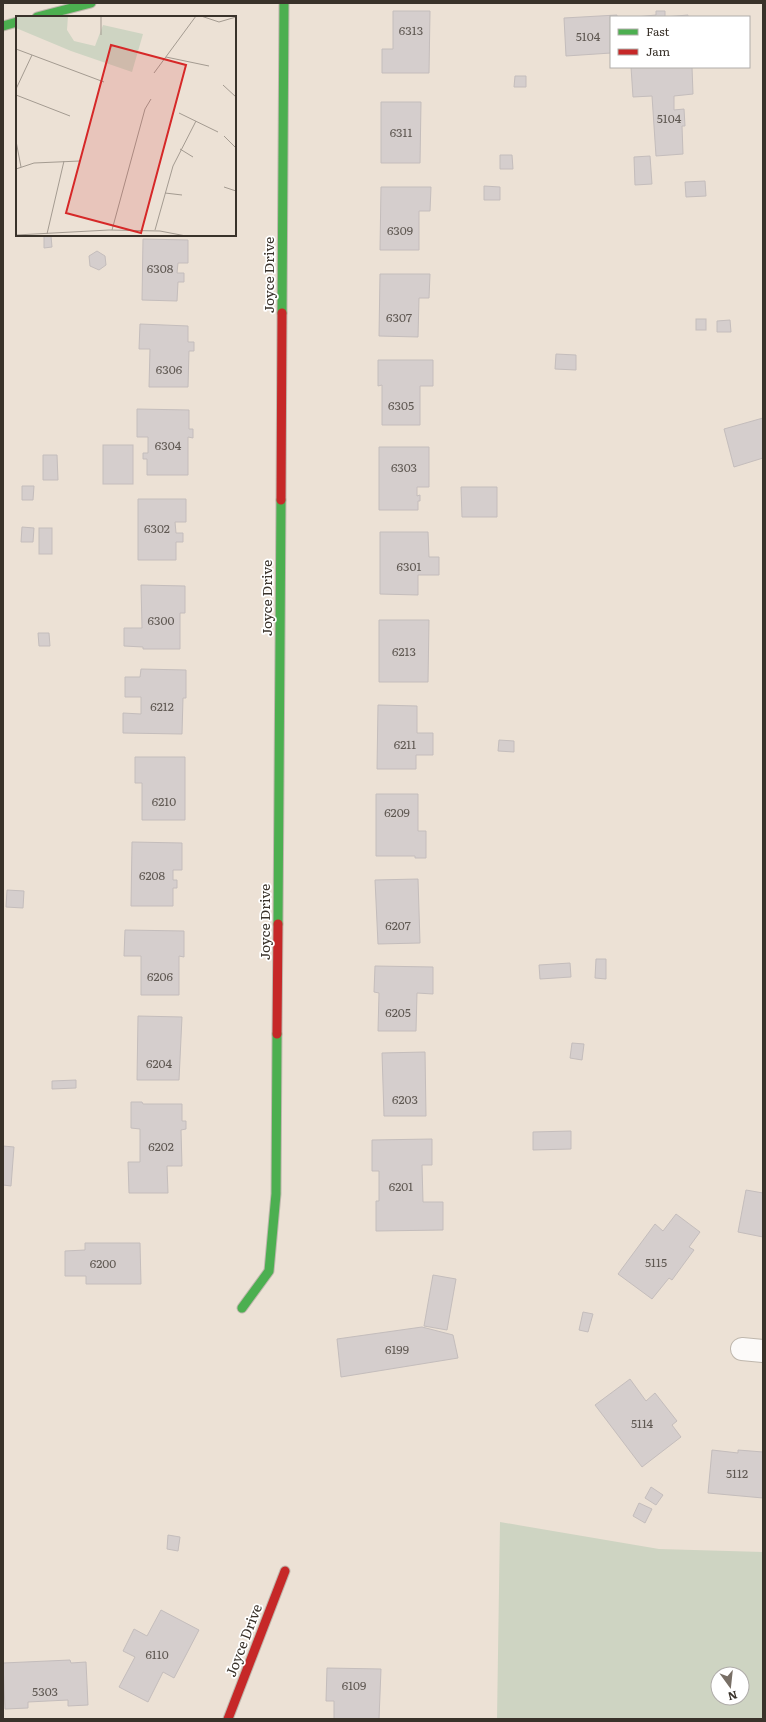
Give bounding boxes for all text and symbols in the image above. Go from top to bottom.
inset map [16,16,236,236]
legend [610,16,750,68]
house number: 6313 [399,21,423,39]
text: Fast [646,22,670,40]
house number: 5104 [576,27,601,45]
text: Jam [646,42,671,60]
house number: 5104 [657,109,682,127]
house number: 6311 [390,123,412,141]
house number: 6309 [387,221,413,239]
street label: Joyce Drive [258,237,278,313]
house number: 6308 [147,259,174,277]
house number: 6307 [386,308,412,326]
house number: 6306 [156,360,183,378]
house number: 6305 [388,396,414,414]
house number: 6304 [155,436,182,454]
house number: 6303 [391,458,417,476]
house number: 6302 [144,519,170,537]
house number: 6301 [397,557,421,575]
street label: Joyce Drive [256,560,276,636]
house number: 6300 [148,611,174,629]
house number: 6213 [392,642,416,660]
house number: 6212 [150,697,174,715]
house number: 6211 [394,735,416,753]
house number: 6210 [152,792,176,810]
house number: 6209 [384,803,410,821]
house number: 6208 [139,866,165,884]
street label: Joyce Drive [254,884,274,960]
house number: 6207 [385,916,411,934]
house number: 6206 [147,967,174,985]
house number: 6205 [385,1003,411,1021]
house number: 6204 [146,1054,172,1072]
house number: 6203 [392,1090,418,1108]
house number: 6202 [148,1137,174,1155]
house number: 6201 [389,1177,413,1195]
house number: 5115 [645,1253,667,1271]
house number: 6200 [90,1254,116,1272]
house number: 6199 [385,1340,409,1358]
house number: 5114 [631,1414,653,1432]
house number: 5112 [726,1464,748,1482]
street label: Joyce Drive [220,1601,266,1679]
house number: 6110 [145,1645,169,1663]
north arrow [710,1666,750,1706]
house number: 6109 [342,1676,366,1694]
house number: 5303 [32,1682,58,1700]
text: N [726,1688,739,1706]

